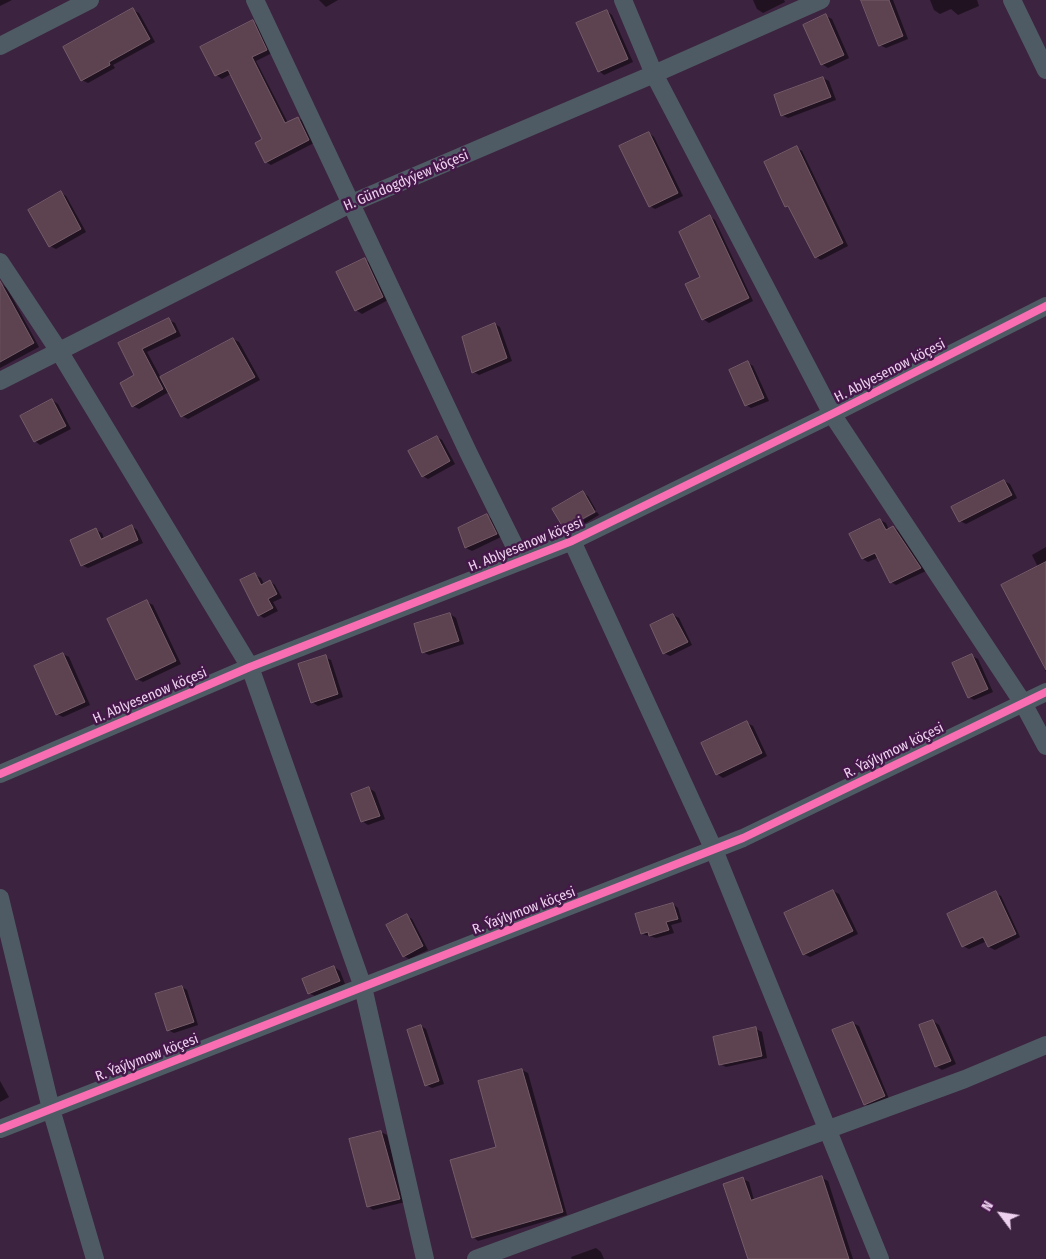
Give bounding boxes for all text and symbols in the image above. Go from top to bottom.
street label: H. Gündogdyýew köçesi [341,147,471,215]
street label: H. Ablyesenow köçesi [832,336,948,406]
street label: H. Ablyesenow köçesi [466,514,586,576]
street label: H. Ablyesenow köçesi [90,664,210,728]
street label: R. Ýaýlymow köçesi [841,720,947,782]
street label: R. Ýaýlymow köçesi [470,884,578,938]
street label: R. Ýaýlymow köçesi [93,1031,201,1085]
north arrow [976,1189,1026,1239]
text: N [978,1198,997,1214]

